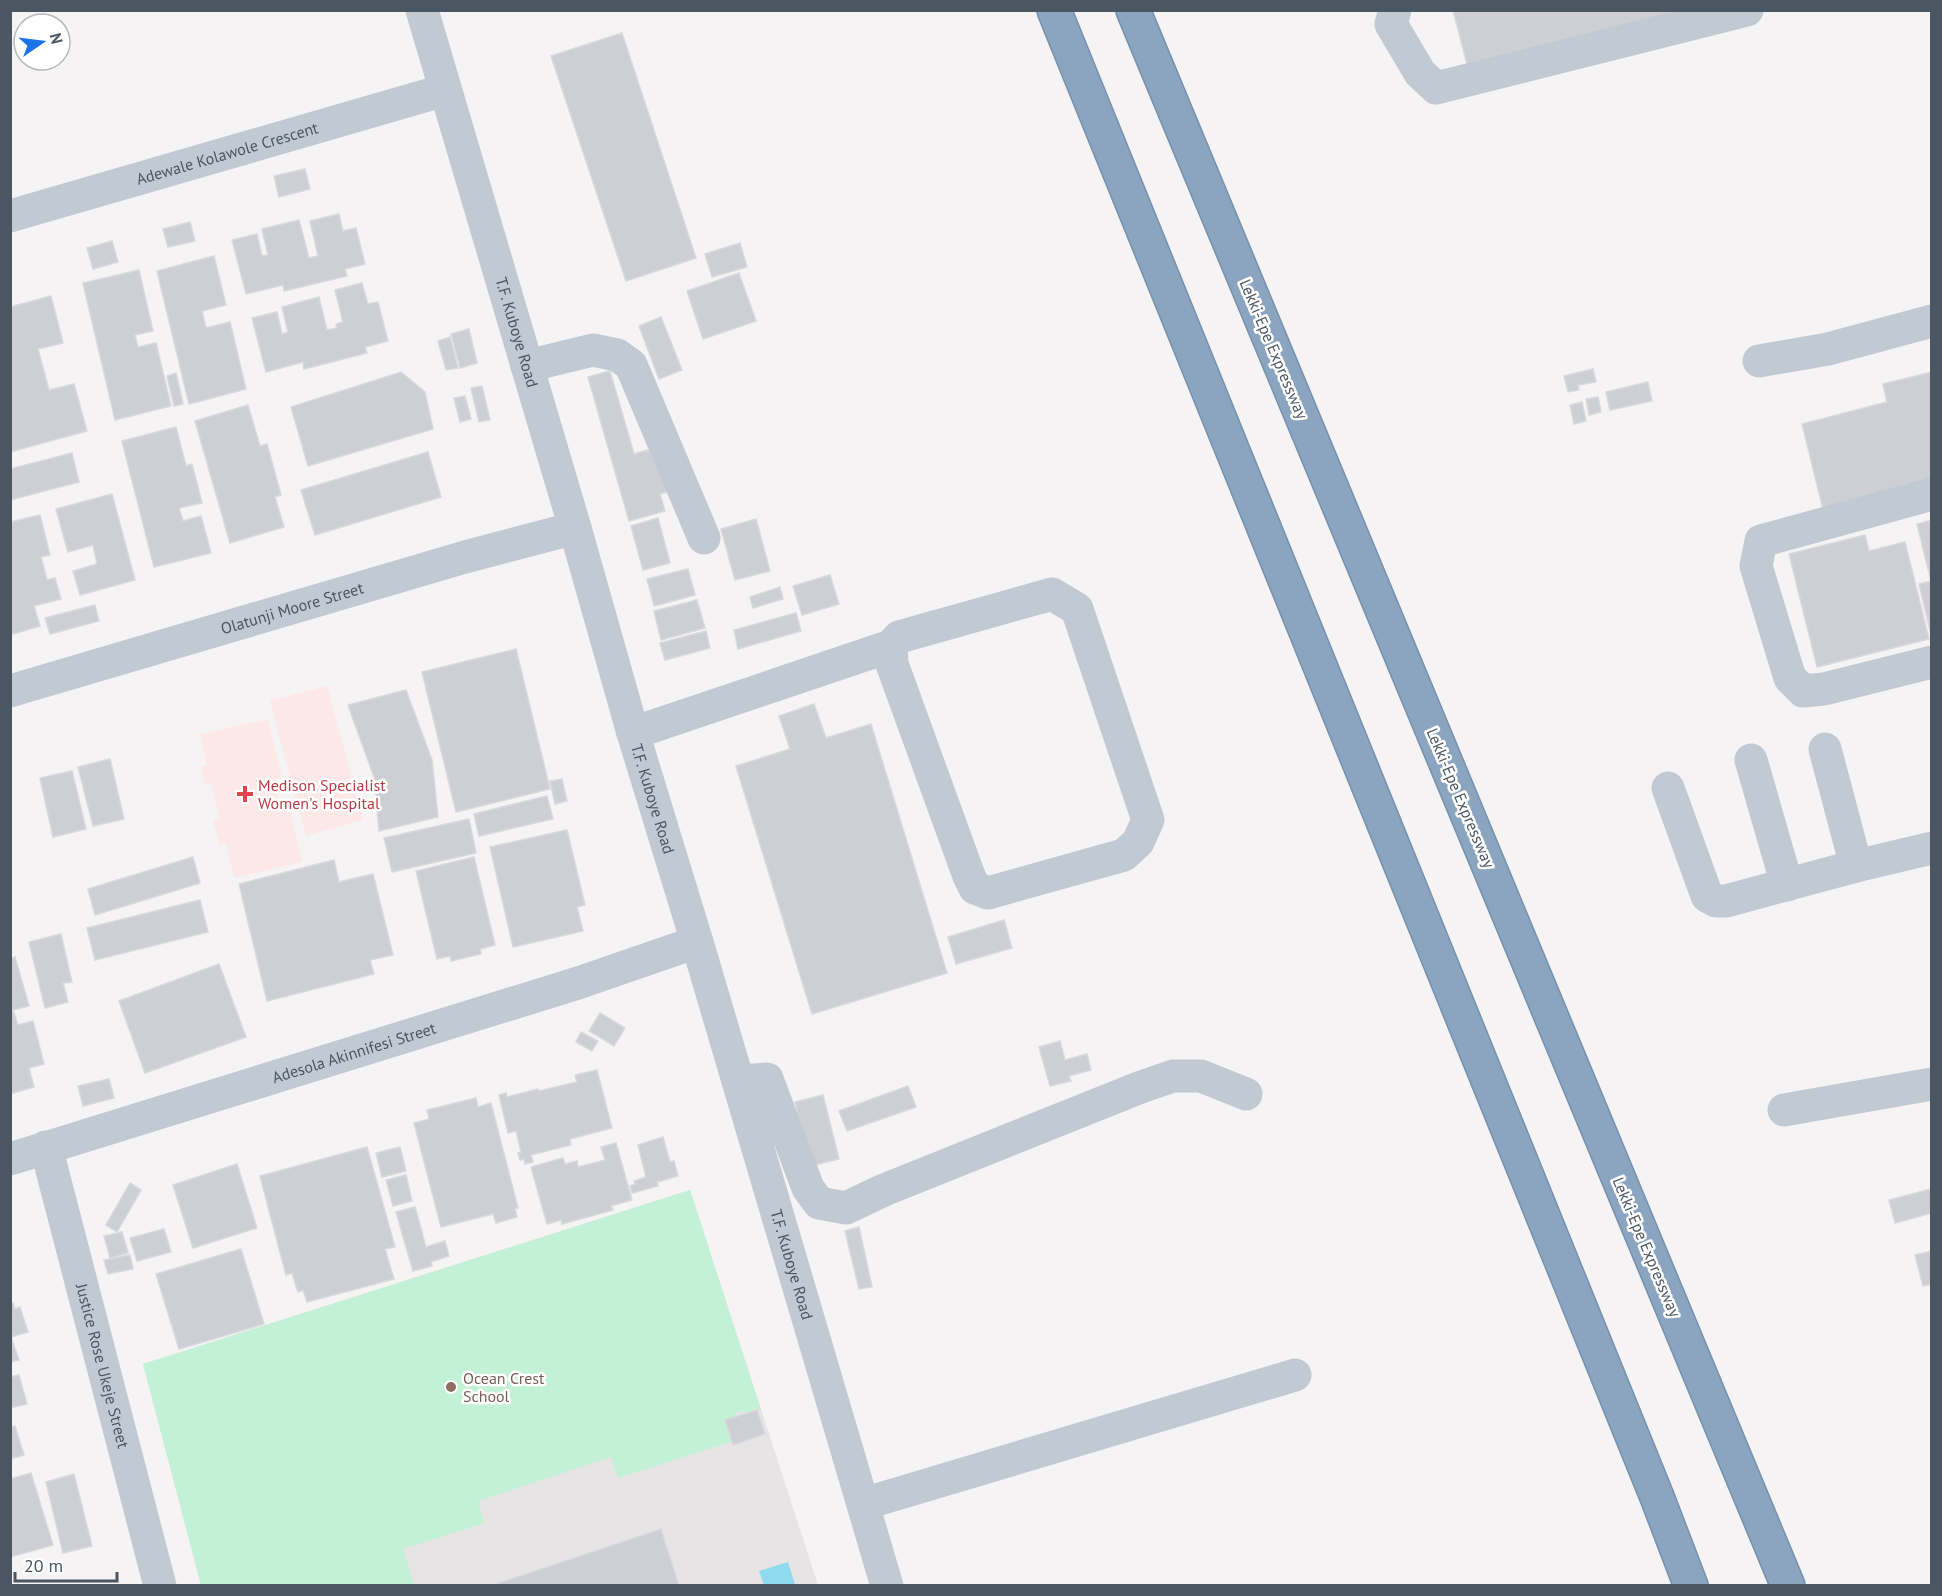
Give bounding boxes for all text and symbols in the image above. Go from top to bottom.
north arrow [12,12,72,72]
text: N [46,31,68,46]
street label: Adewale Kolawole Crescent [134,117,321,189]
street label: T.F. Kuboye Road [491,275,543,390]
street label: Lekki-Epe Expressway [1235,276,1313,422]
street label: Olatunji Moore Street [218,577,366,638]
street label: Lekki-Epe Expressway [1422,725,1500,871]
street label: T.F. Kuboye Road [627,741,679,856]
place label: Medison Specialist Women's Hospital [258,775,386,813]
marker: Medison Specialist Women's Hospital [236,785,254,803]
street label: Adesola Akinnifesi Street [270,1018,439,1087]
street label: Lekki-Epe Expressway [1608,1174,1686,1320]
street label: T.F. Kuboye Road [766,1207,818,1322]
street label: Justice Rose Ukeje Street [72,1280,134,1451]
place label: Ocean Crest School [463,1368,545,1406]
marker: Ocean Crest School [444,1380,458,1394]
scale bar [15,1545,117,1583]
text: 20 m [24,1554,63,1577]

